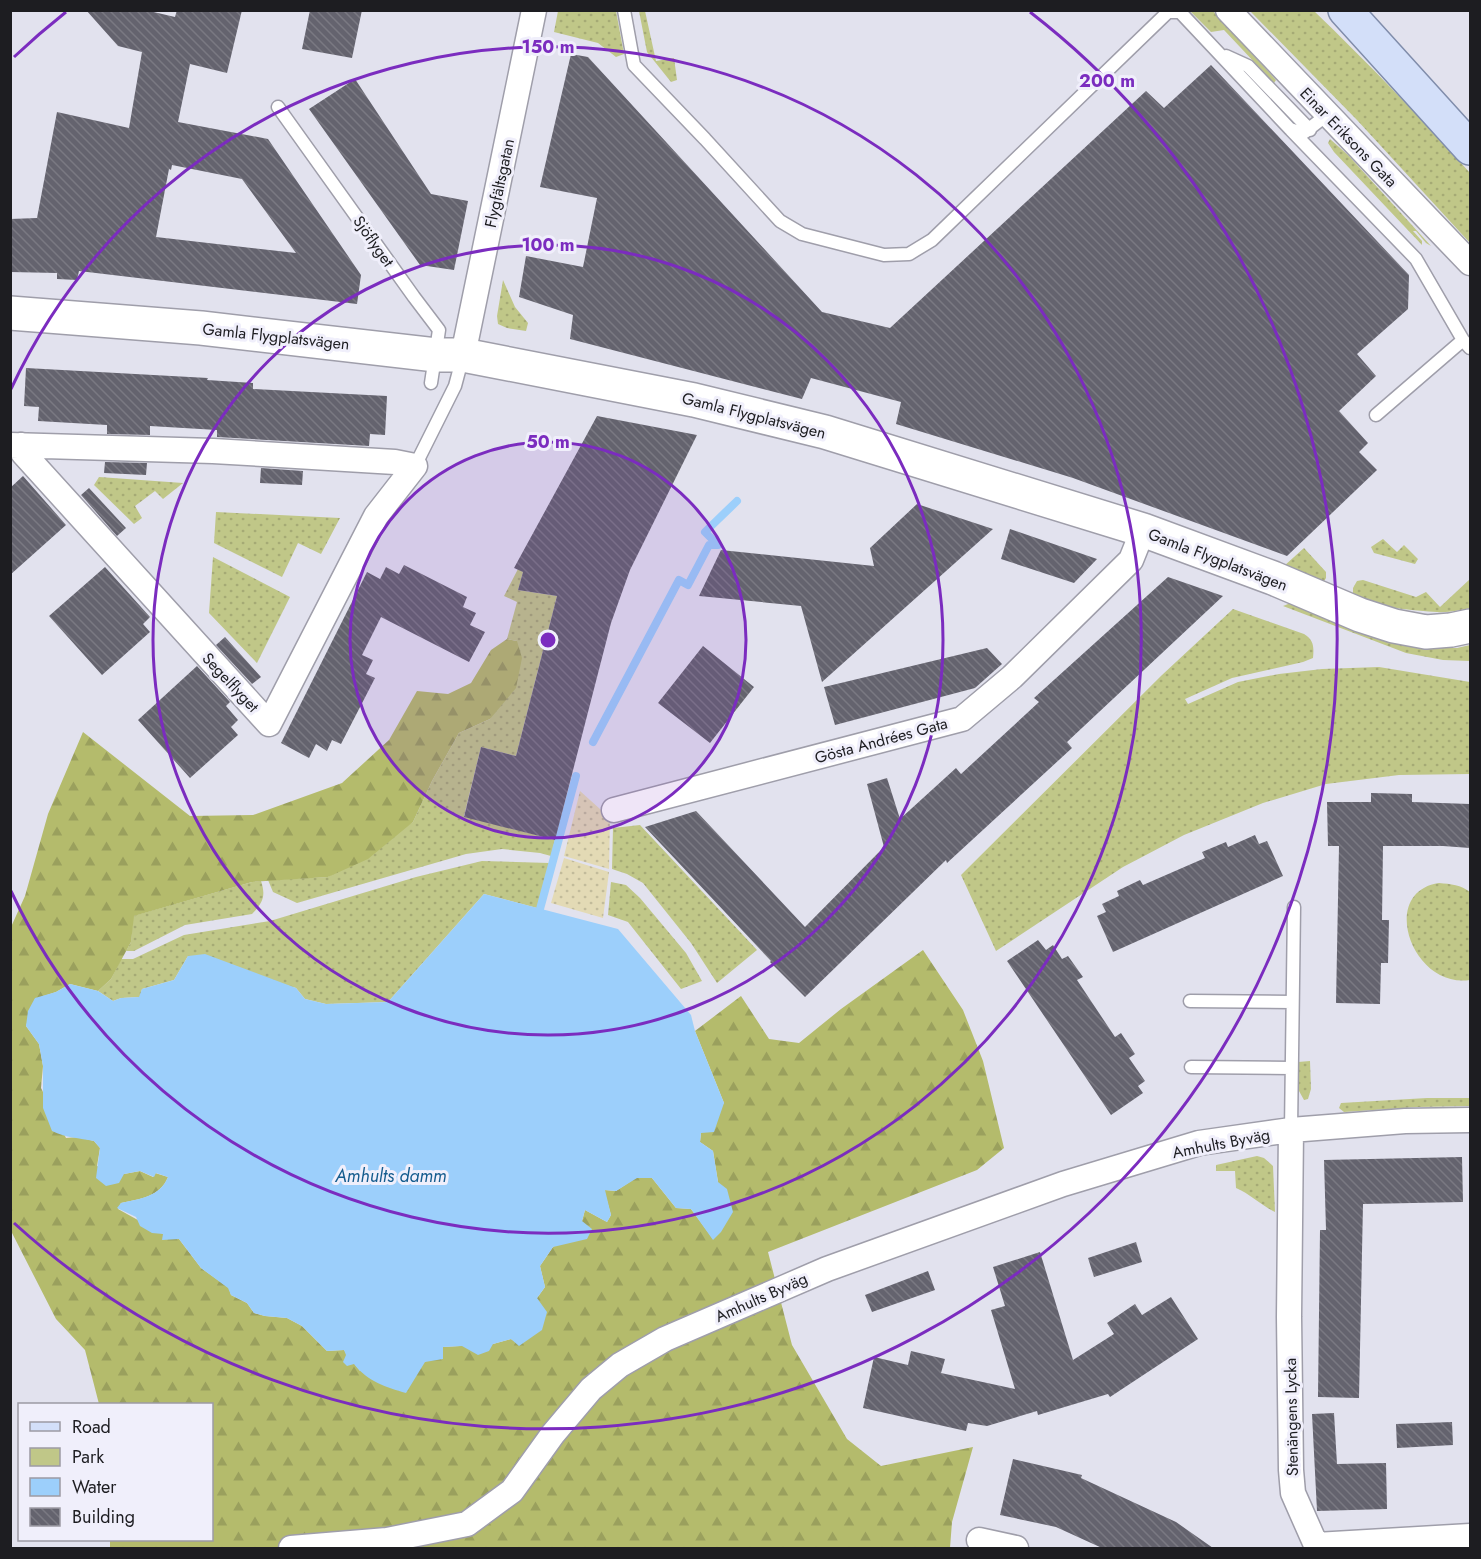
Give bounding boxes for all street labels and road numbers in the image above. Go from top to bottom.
street label: Einar Eriksons Gata [1295,82,1403,193]
street label: Flygfältsgatan [479,136,520,230]
street label: Sjöflyget [348,211,400,272]
street label: Gamla Flygplatsvägen [201,317,351,356]
street label: Gamla Flygplatsvägen [679,386,828,445]
street label: Gamla Flygplatsvägen [1145,522,1291,597]
street label: Segelflyget [197,647,264,717]
street label: Gösta Andrées Gata [812,712,950,769]
street label: Amhults Byväg [1170,1123,1272,1164]
street label: Amhults Byväg [711,1267,811,1328]
street label: Stenängens Lycka [1279,1358,1304,1476]

